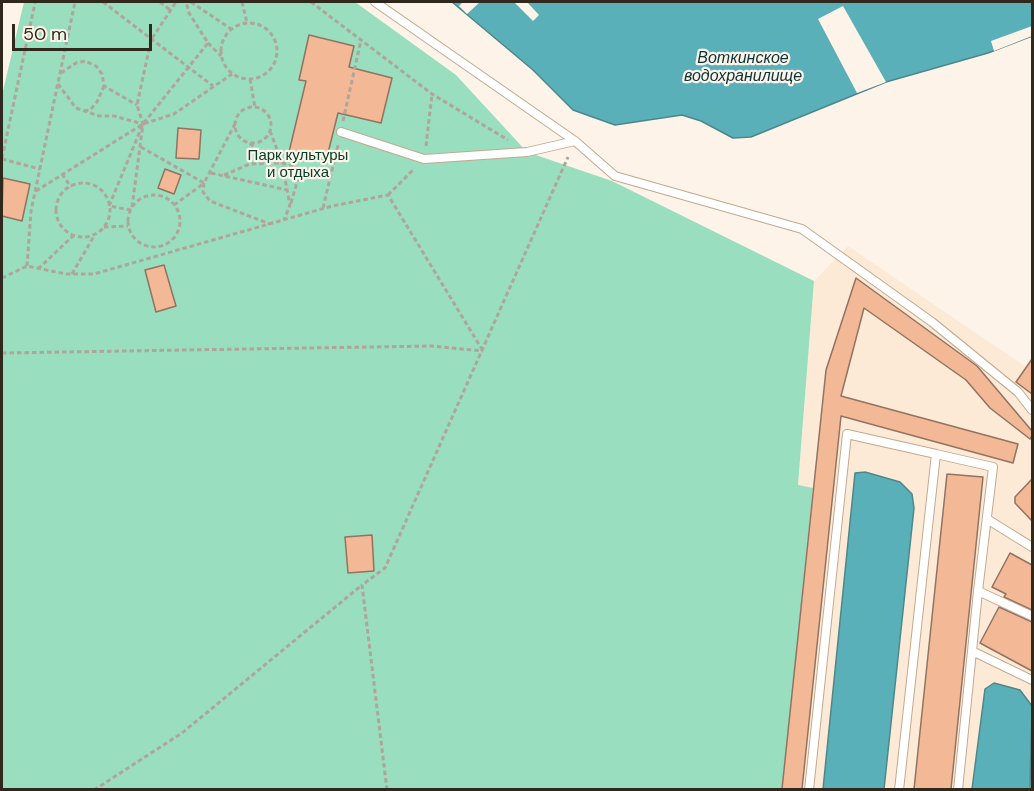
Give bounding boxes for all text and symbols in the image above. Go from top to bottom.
scale bar [15,12,154,50]
text: 50 m [23,22,67,46]
water label: Воткинское водохранилище [684,49,802,87]
park label: Парк культуры и отдыха [248,147,348,182]

